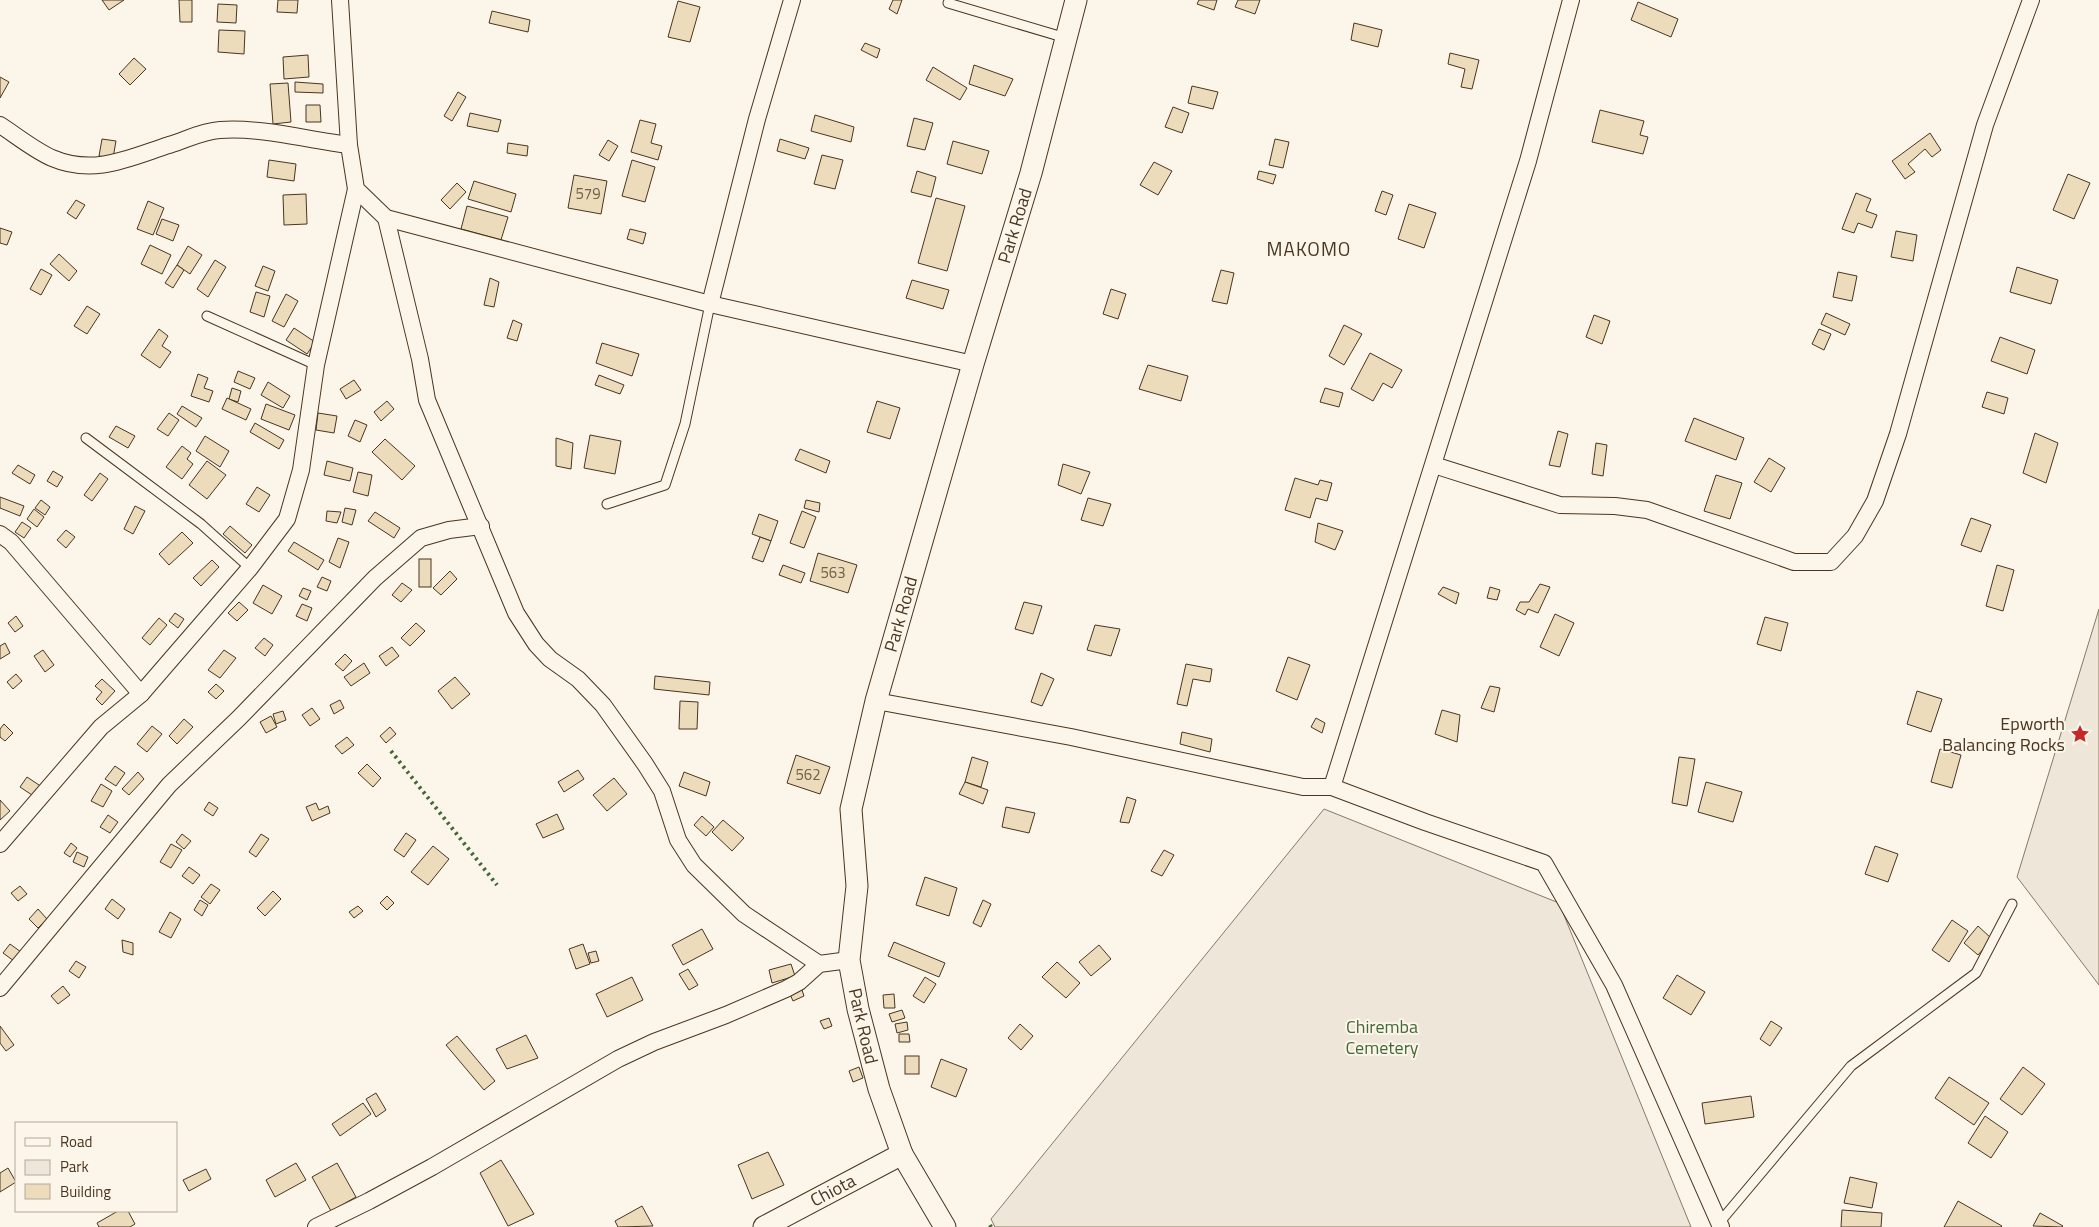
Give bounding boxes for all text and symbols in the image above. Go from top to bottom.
house number: 579 [575,182,601,205]
street label: Park Road [990,185,1039,266]
district label: MAKOMO [1267,234,1351,263]
house number: 563 [820,561,846,584]
street label: Park Road [877,573,924,655]
place label: Epworth Balancing Rocks [1942,710,2065,758]
place icon: Epworth Balancing Rocks [2069,723,2091,745]
house number: 562 [795,763,821,786]
street label: Park Road [842,985,885,1067]
park label: Chiremba Cemetery [1345,1013,1419,1061]
legend [15,1122,178,1212]
text: Road [60,1130,92,1153]
text: Park [60,1155,89,1178]
street label: Chiota [805,1167,860,1213]
text: Building [60,1180,111,1203]

